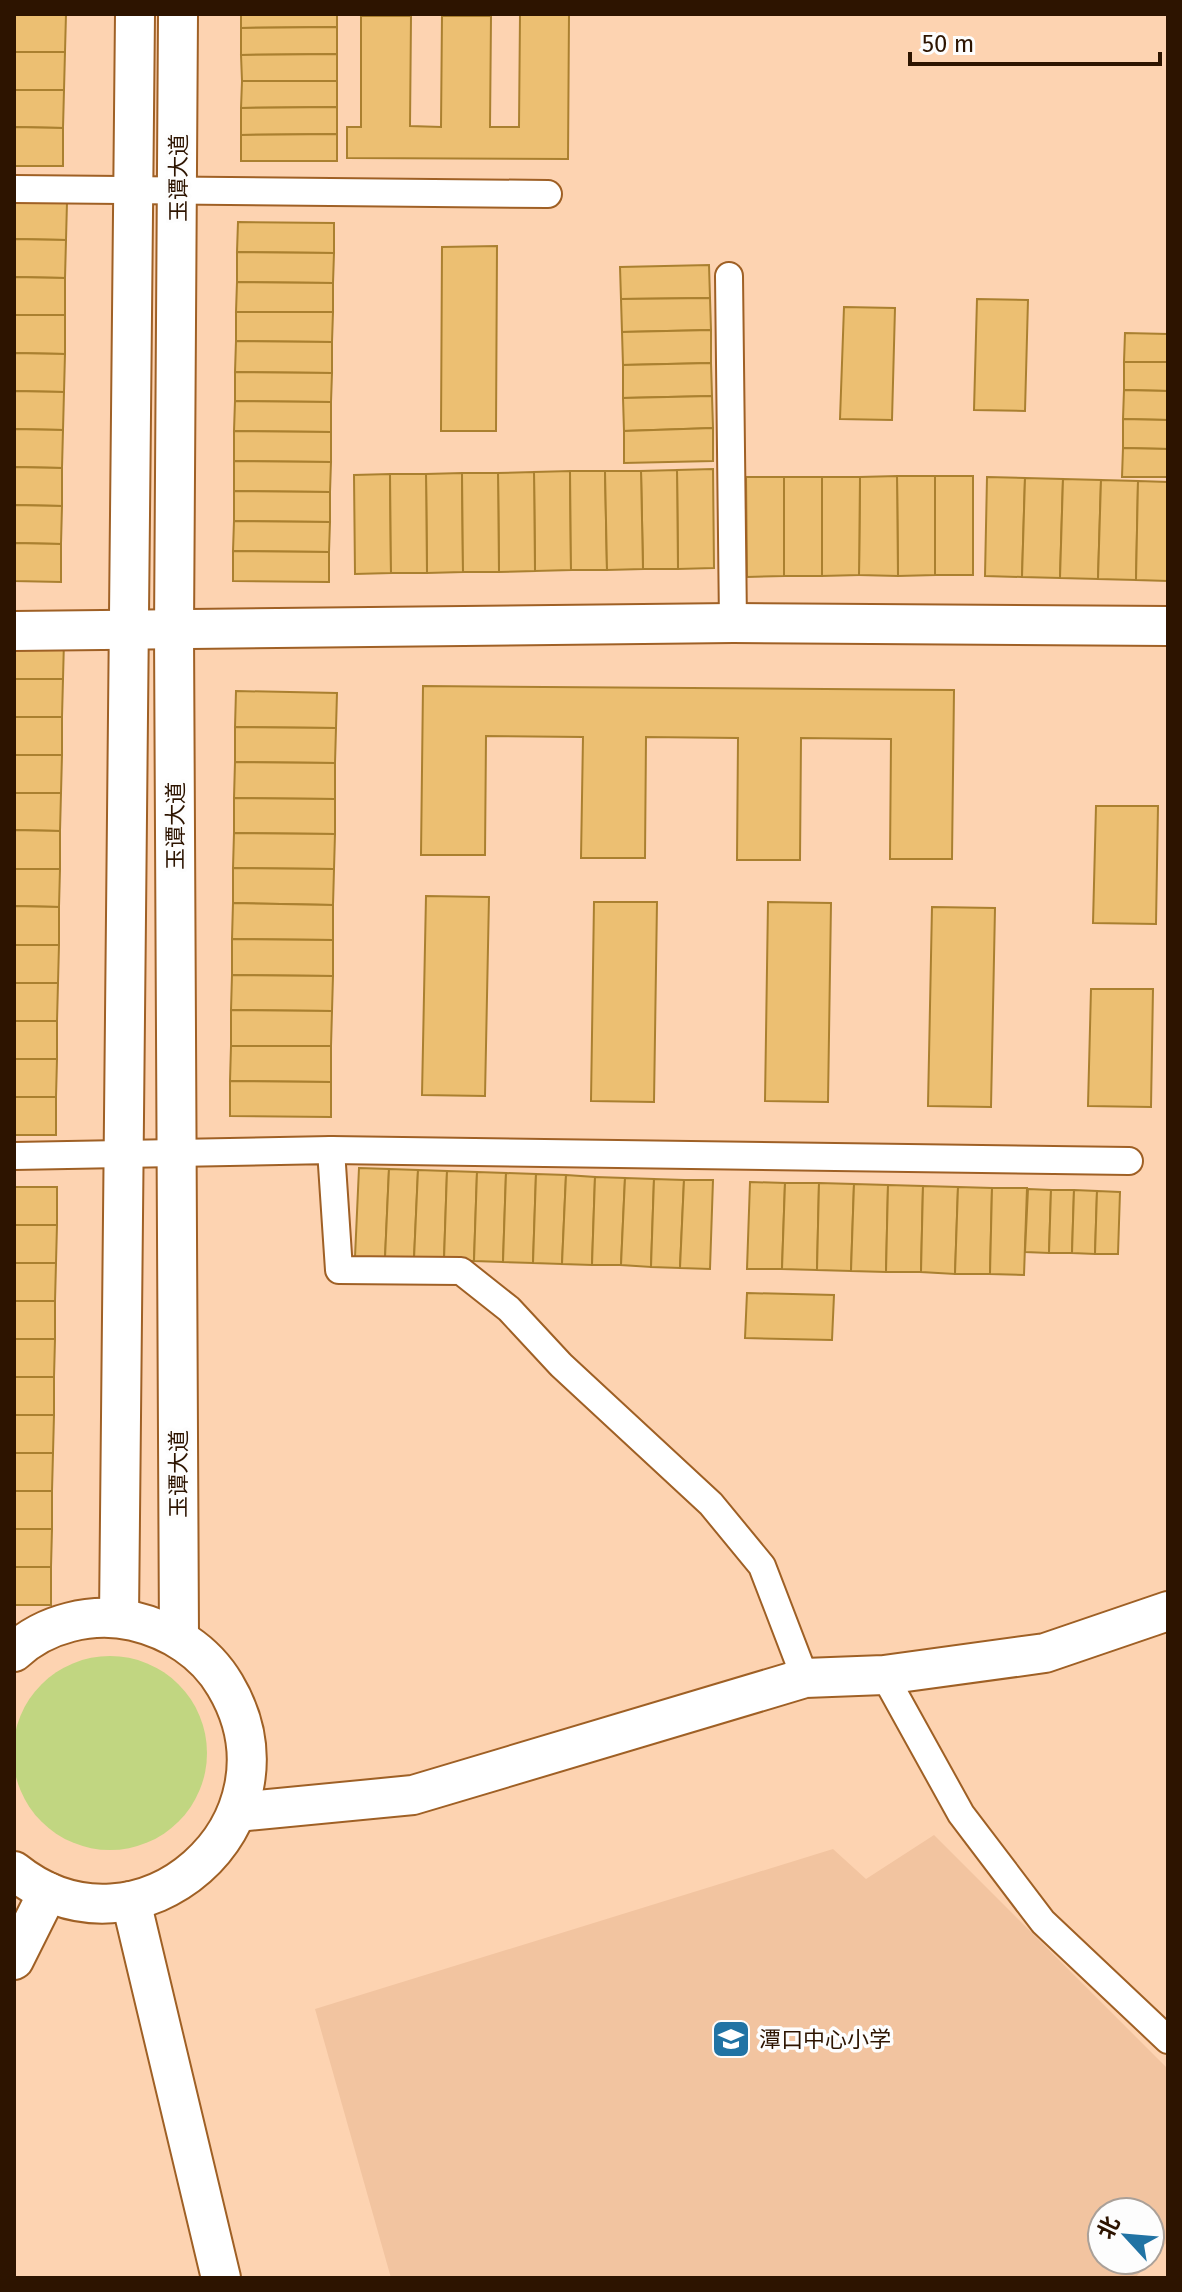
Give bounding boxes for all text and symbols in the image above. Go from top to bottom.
scale bar [910,16,1160,66]
text: 50 m [922,30,974,58]
street label: 玉谭大道 [165,134,192,222]
street label: 玉谭大道 [162,782,189,870]
street label: 玉谭大道 [165,1430,192,1518]
school or university icon: 潭口中心小学 [710,2018,752,2060]
place label: 潭口中心小学 [759,2026,891,2053]
north arrow [1086,2196,1166,2276]
text: 北 [1092,2212,1125,2243]

